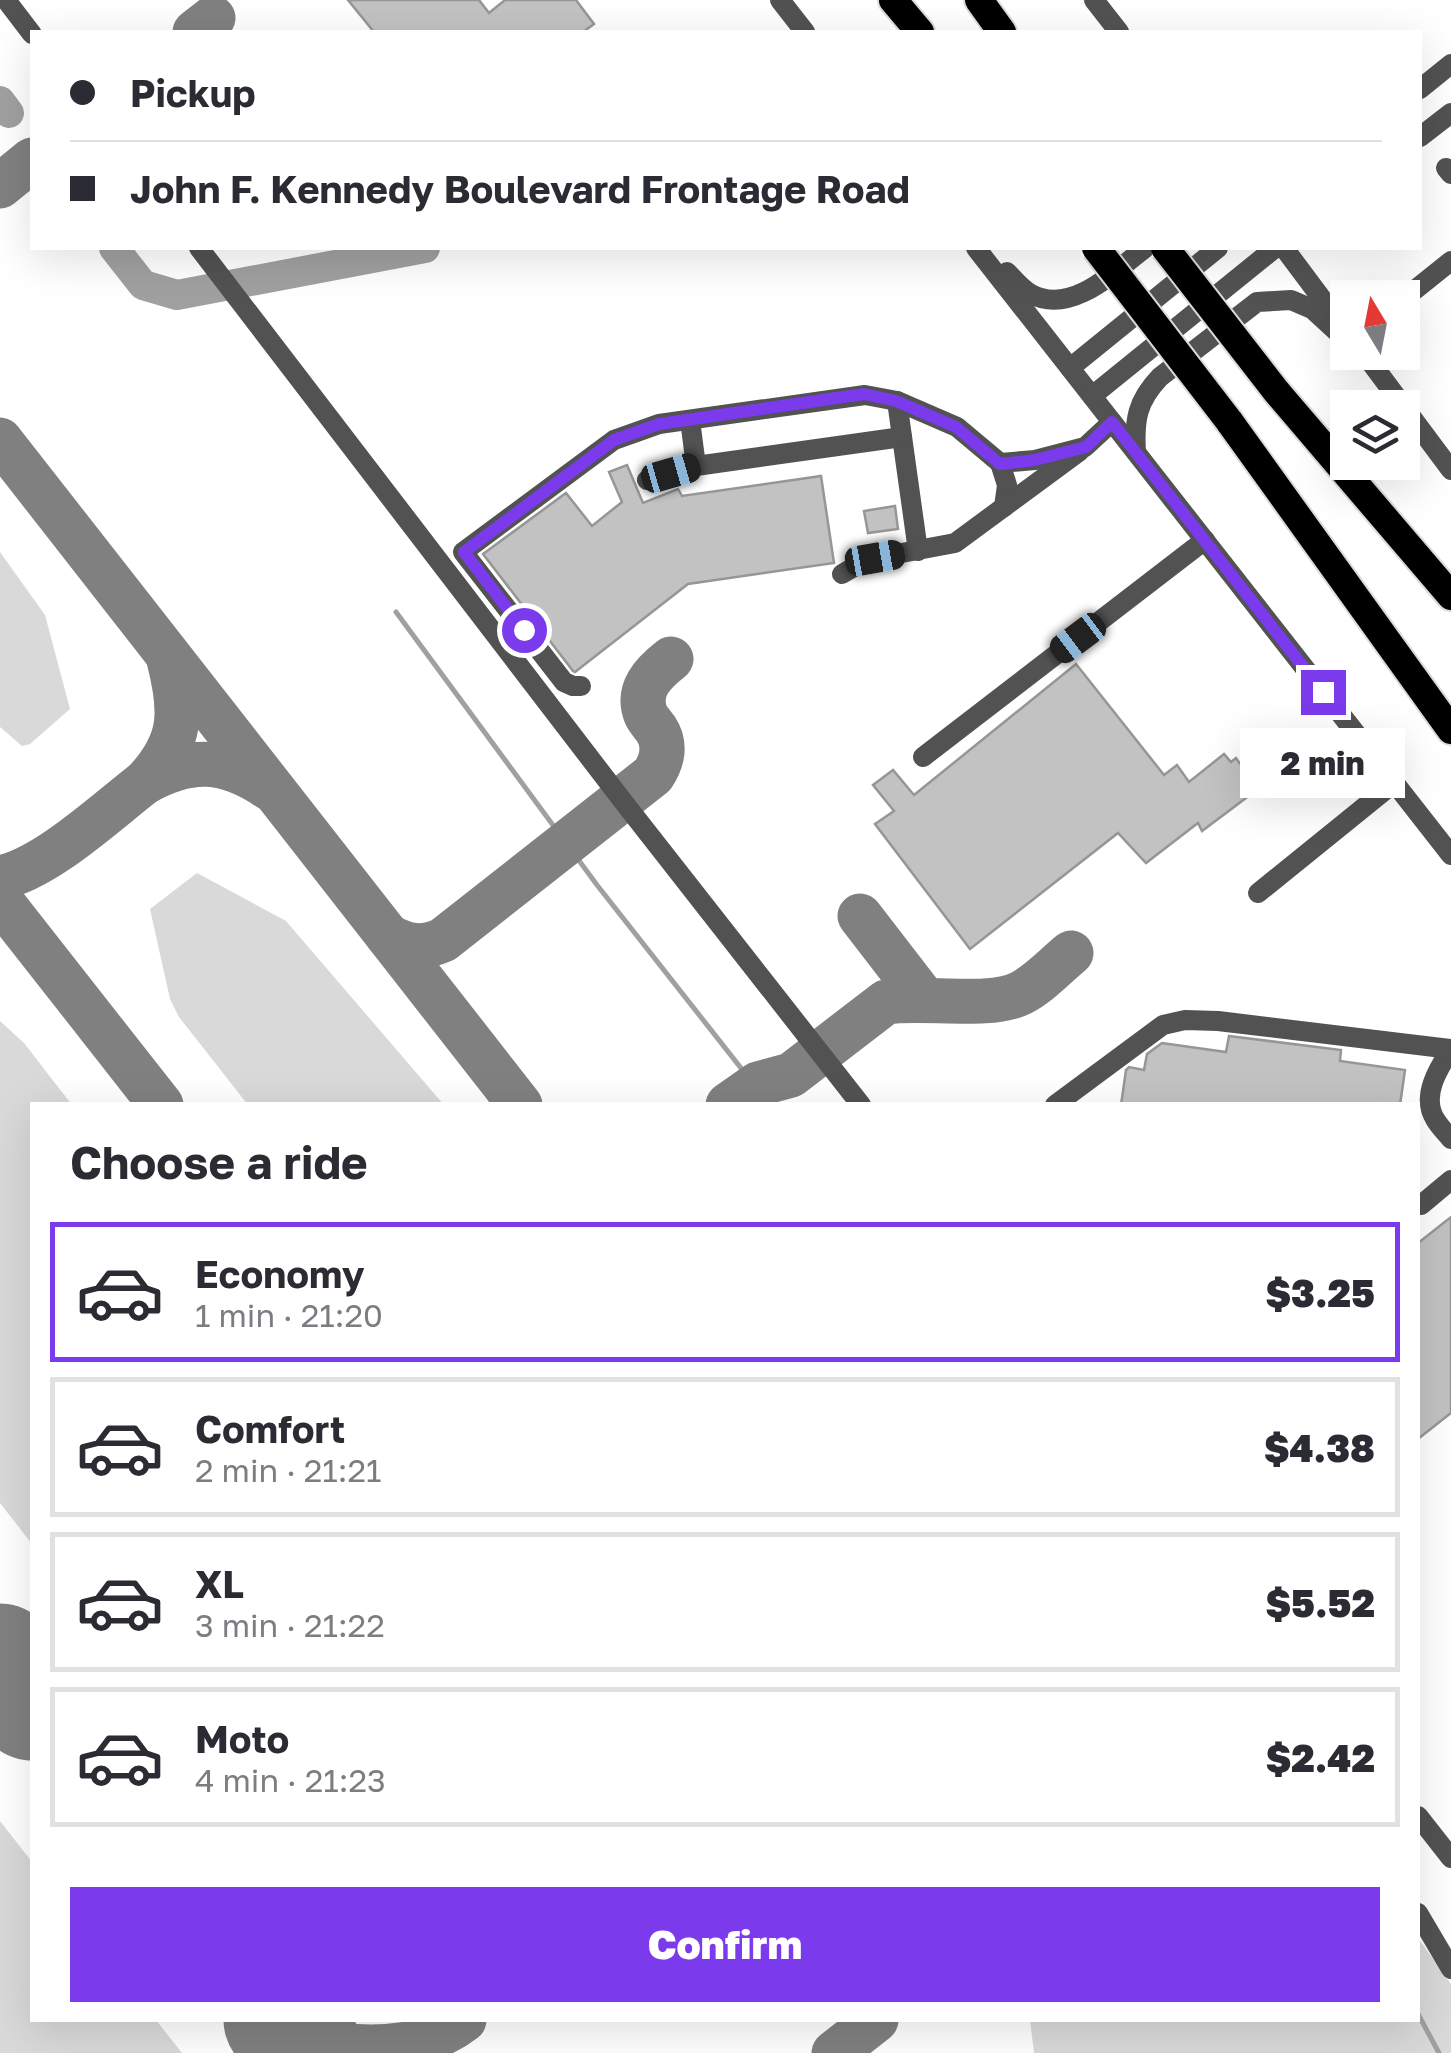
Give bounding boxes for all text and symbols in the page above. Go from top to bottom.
text: Pickup [130,70,256,115]
text: John F. Kennedy Boulevard Frontage Road [130,166,910,211]
north arrow [1330,280,1420,370]
map controls [1330,280,1420,480]
button: layers [1330,390,1420,480]
car [638,450,704,496]
car [843,538,907,578]
route start [502,608,547,653]
car [1045,608,1111,668]
route end [1301,670,1346,715]
callout: 2 min [1240,727,1406,797]
text: 2 min [1280,744,1365,782]
text: Choose a ride [70,1135,368,1189]
icon: car [75,1247,165,1337]
text: Economy [195,1251,364,1296]
text: $3.25 [1266,1270,1375,1315]
text: 1 min · 21:20 [195,1296,383,1334]
icon: car [75,1402,165,1492]
text: Comfort [195,1406,345,1451]
text: $4.38 [1264,1425,1375,1470]
text: 2 min · 21:21 [195,1451,382,1489]
icon: car [75,1557,165,1647]
text: XL [195,1561,244,1606]
text: $5.52 [1266,1580,1375,1625]
text: 3 min · 21:22 [195,1606,385,1644]
icon: car [75,1712,165,1802]
text: Moto [195,1716,289,1761]
text: $2.42 [1266,1735,1375,1780]
text: 4 min · 21:23 [195,1761,386,1799]
button: Confirm [70,1887,1380,2002]

